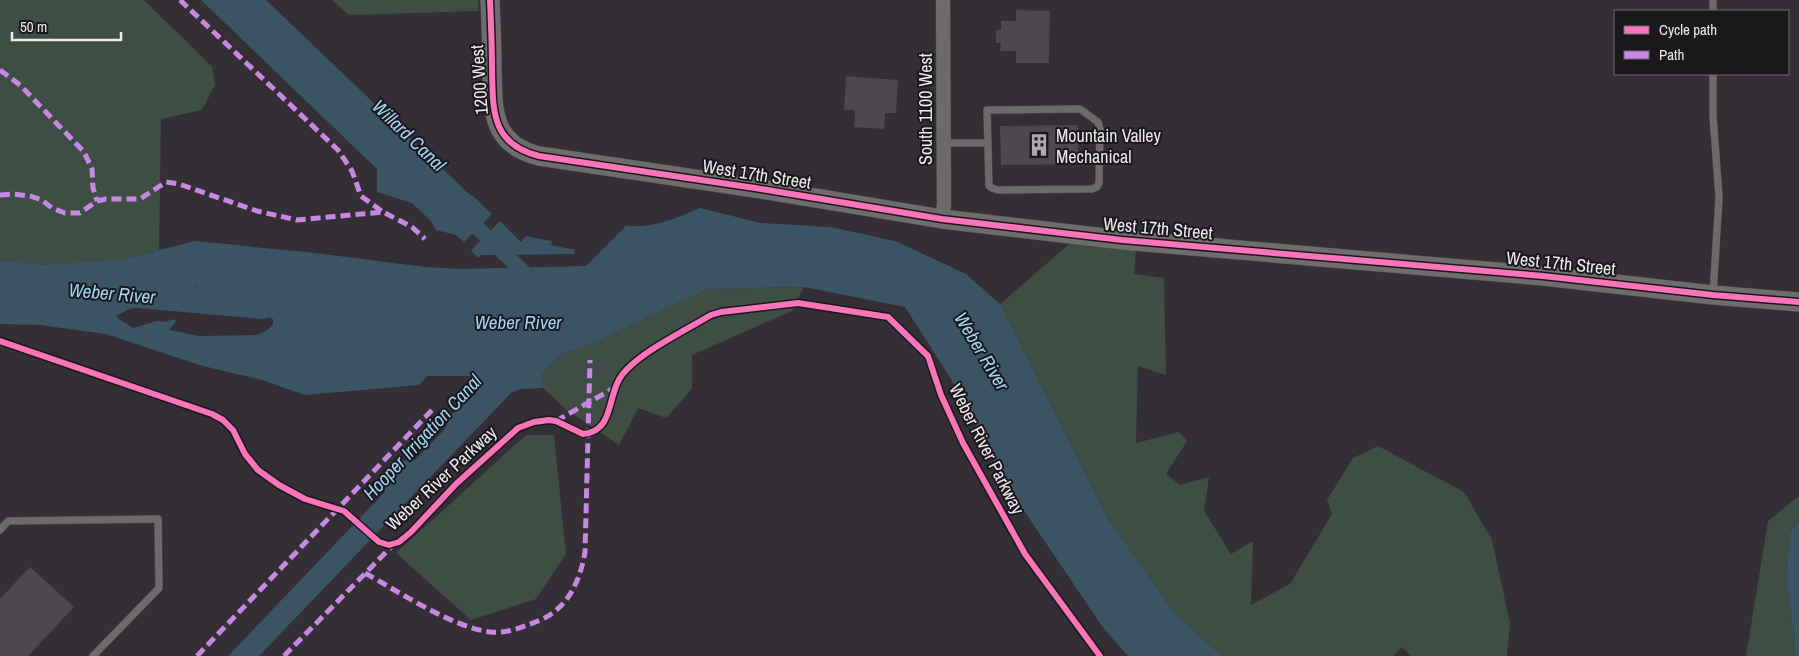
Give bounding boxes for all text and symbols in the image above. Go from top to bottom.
scale bar [12,10,121,42]
legend [1614,10,1789,75]
text: 50 m [20,16,47,37]
text: Cycle path [1659,19,1717,40]
street label: 1200 West [464,44,494,116]
text: Path [1659,44,1684,65]
street label: South 1100 West [913,53,938,165]
water label: Willard Canal [366,93,452,177]
place label: Mountain Valley Mechanical [1056,123,1161,169]
building icon: Mountain Valley Mechanical [1026,132,1052,158]
street label: West 17th Street [701,153,813,195]
street label: West 17th Street [1102,211,1214,245]
street label: West 17th Street [1505,245,1617,281]
water label: Weber River [67,276,157,310]
water label: Weber River [948,307,1016,396]
water label: Weber River [474,309,562,335]
water label: Hooper Irrigation Canal [357,368,487,505]
street label: Weber River Parkway [943,379,1031,519]
street label: Weber River Parkway [380,420,502,536]

